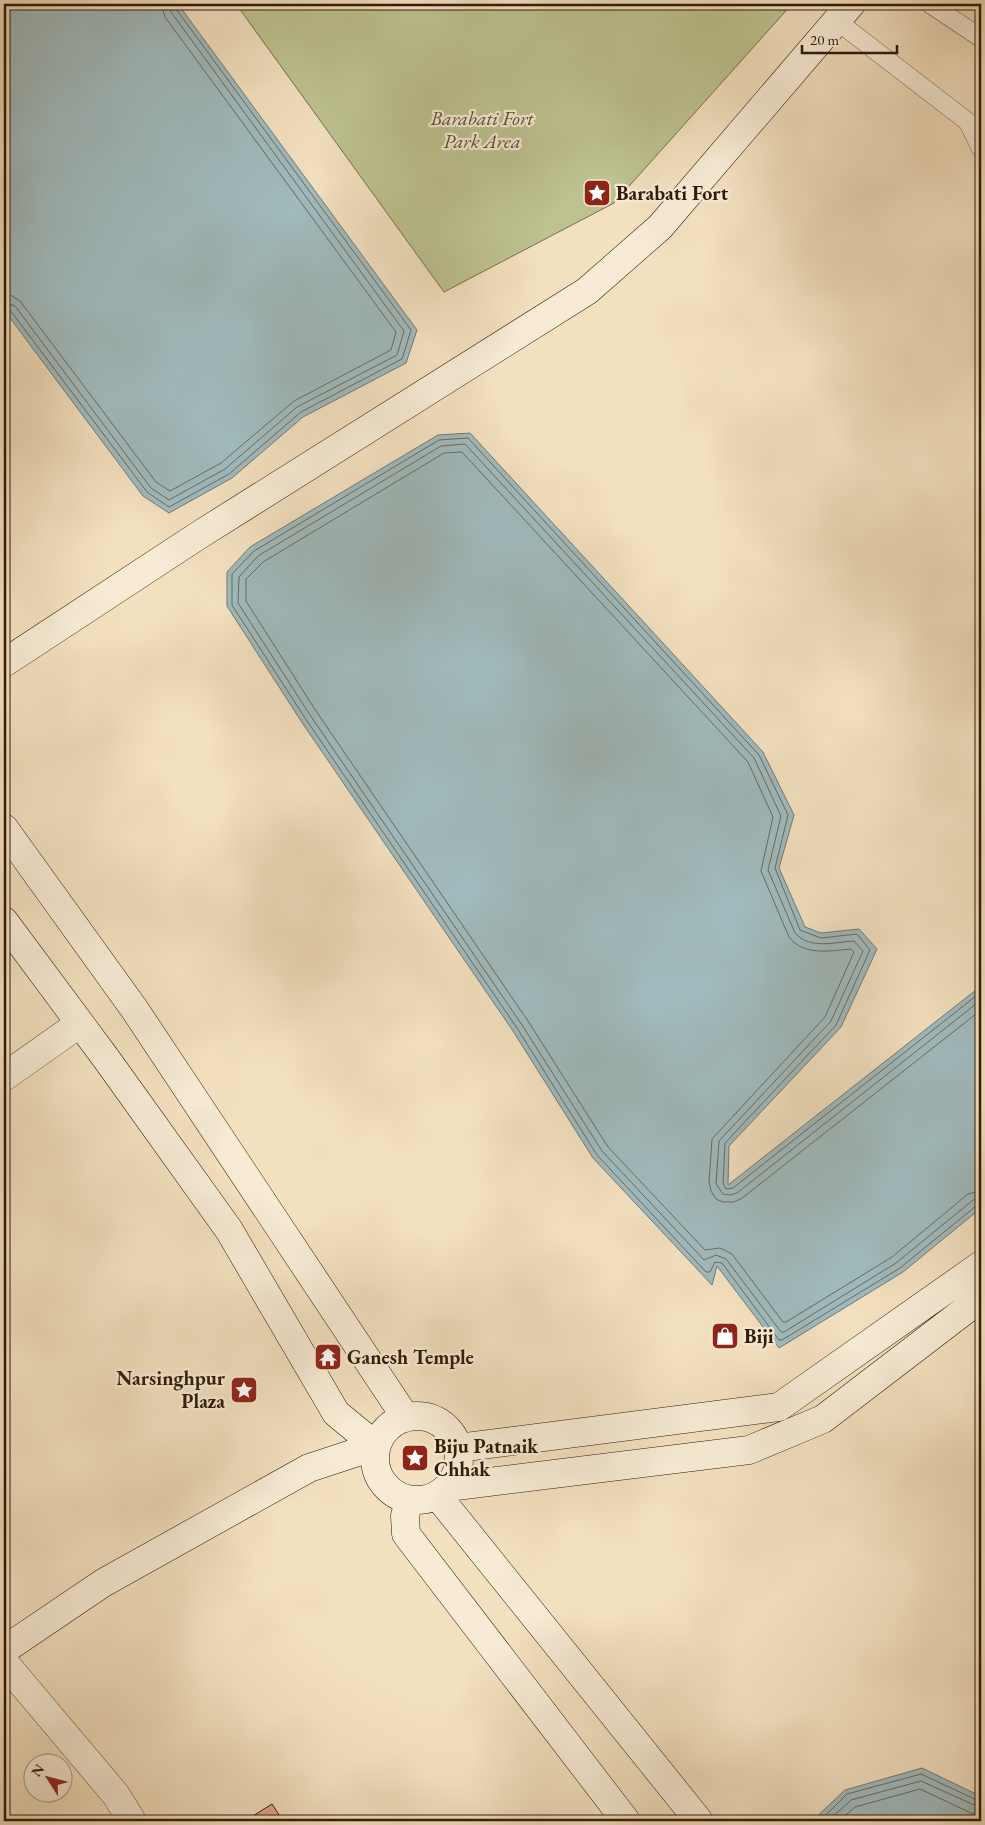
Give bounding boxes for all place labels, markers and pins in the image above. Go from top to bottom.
place icon: Barabati Fort [582,178,612,208]
place label: Barabati Fort [616,180,729,206]
shop icon: Biji [710,1321,740,1351]
place label: Biji [744,1323,774,1349]
temple icon: Ganesh Temple [313,1342,343,1372]
place label: Ganesh Temple [347,1344,474,1370]
place label: Narsinghpur Plaza [116,1365,226,1414]
place icon: Narsinghpur Plaza [229,1375,259,1405]
place label: Biju Patnaik Chhak [434,1433,539,1482]
place icon: Biju Patnaik Chhak [400,1443,430,1473]

